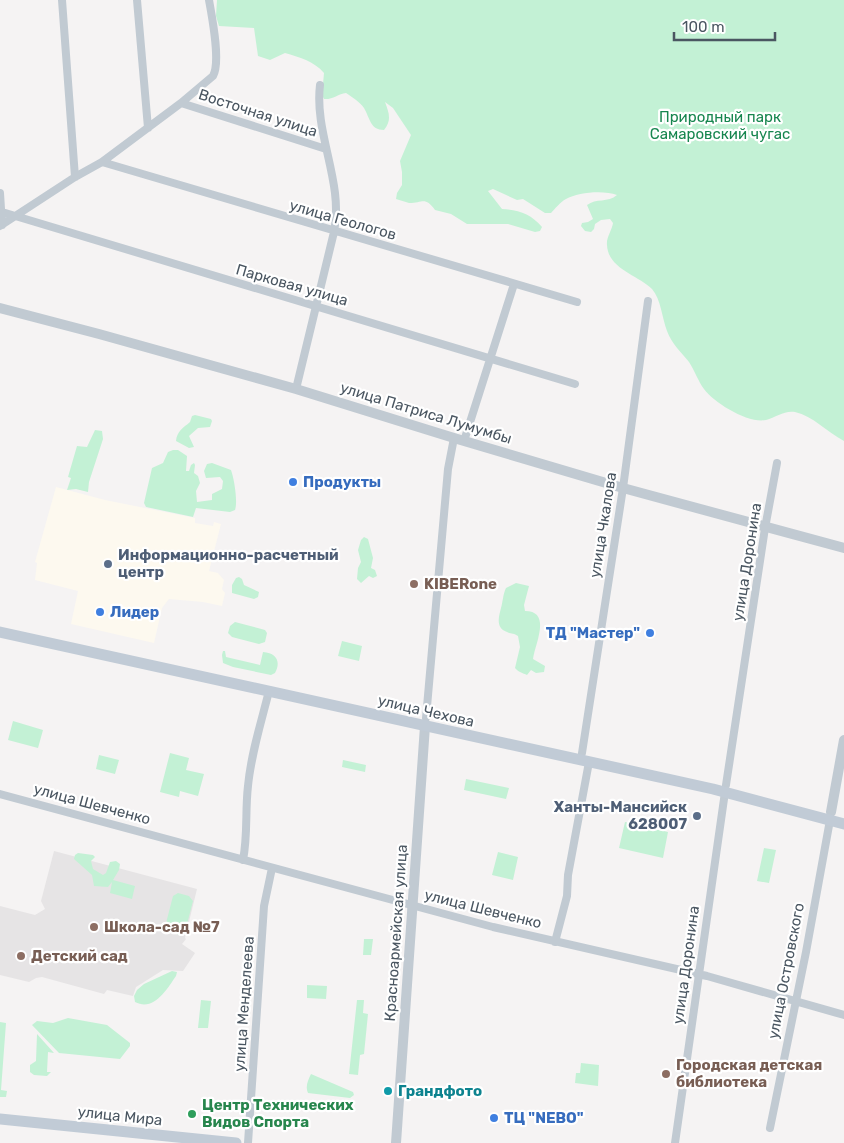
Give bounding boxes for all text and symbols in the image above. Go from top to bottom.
scale bar [674,10,775,42]
text: 100 m [682,18,724,36]
street label: Восточная улица [196,85,320,141]
park label: Природный парк Самаровский чугас [650,108,790,143]
street label: улица Геологов [288,196,398,244]
street label: Парковая улица [234,260,350,310]
street label: улица Патриса Лумумбы [338,378,514,448]
street label: улица Чкалова [586,471,620,579]
place label: Продукты [303,473,381,491]
marker: Продукты [287,476,299,488]
street label: улица Доронина [729,502,765,622]
place label: Информационно-расчетный центр [118,546,339,581]
marker: Информационно-расчетный центр [102,558,114,570]
place label: KIBERone [424,575,497,593]
marker: KIBERone [408,578,420,590]
place label: Лидер [110,603,159,621]
marker: Лидер [94,606,106,618]
place label: ТД "Мастер" [546,624,640,642]
marker: ТД "Мастер" [644,627,656,639]
street label: улица Чехова [376,691,476,731]
street label: улица Шевченко [32,780,152,828]
place label: Ханты-Мансийск 628007 [554,798,687,833]
marker: Ханты-Мансийск 628007 [691,810,703,822]
street label: Красноармейская улица [381,844,411,1022]
street label: улица Шевченко [423,886,543,932]
street label: улица Островского [764,901,808,1041]
street label: улица Доронина [669,905,703,1025]
place label: Школа-сад №7 [104,918,220,936]
marker: Школа-сад №7 [88,921,100,933]
street label: улица Менделеева [230,936,258,1072]
place label: Детский сад [31,947,128,965]
marker: Детский сад [15,950,27,962]
place label: Городская детская библиотека [676,1056,822,1091]
marker: Городская детская библиотека [660,1068,672,1080]
place label: Грандфото [398,1082,482,1100]
marker: Грандфото [382,1085,394,1097]
place label: Центр Технических Видов Спорта [202,1096,354,1131]
street label: улица Мира [77,1103,163,1129]
marker: Центр Технических Видов Спорта [186,1108,198,1120]
place label: ТЦ "NEBO" [504,1109,584,1127]
marker: ТЦ "NEBO" [488,1112,500,1124]

